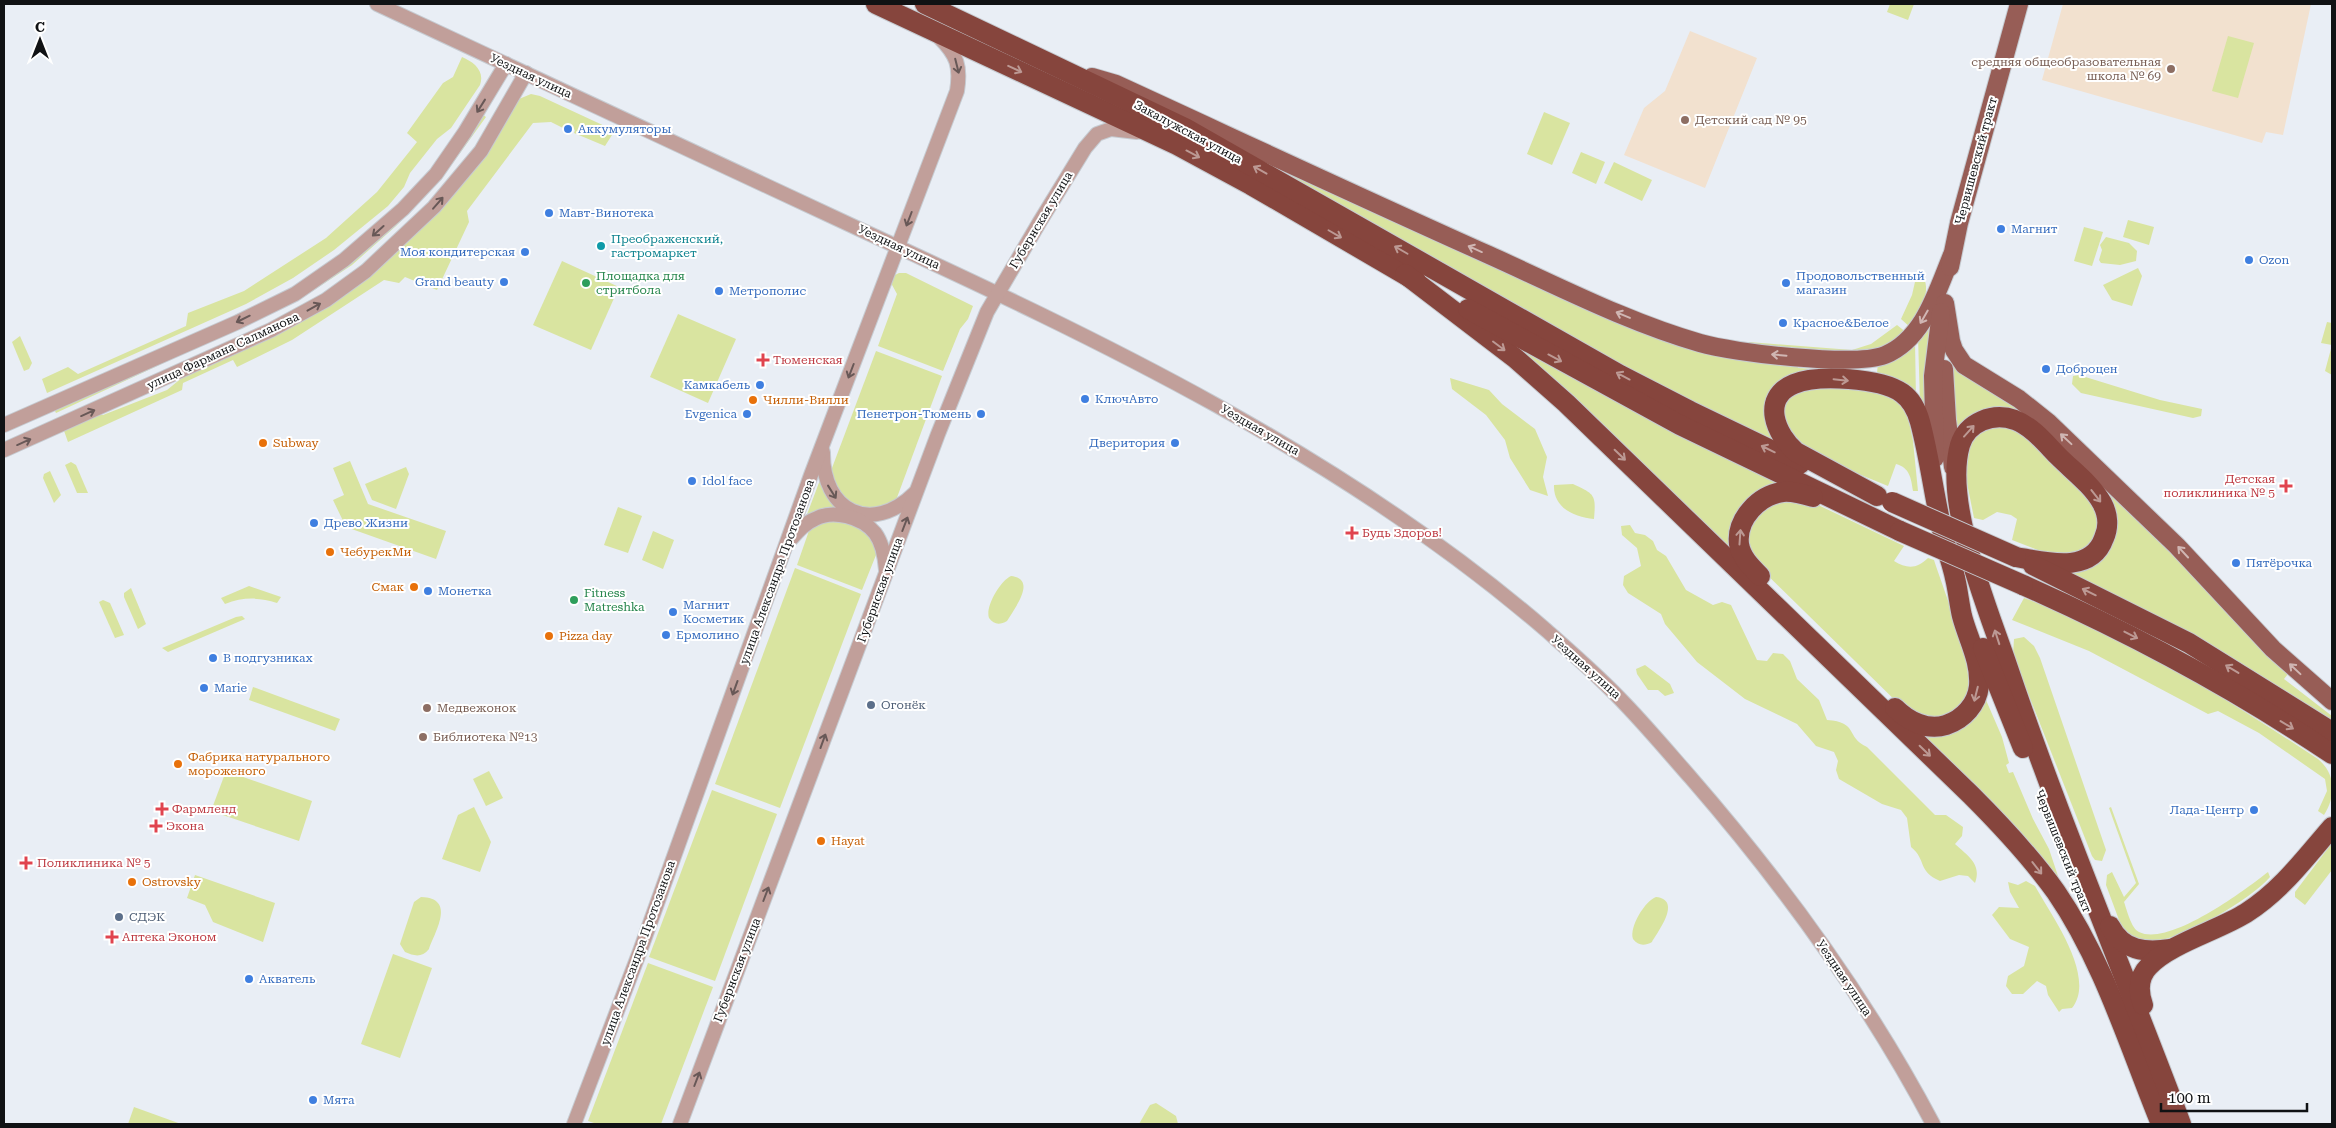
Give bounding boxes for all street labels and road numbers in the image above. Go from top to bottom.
street label: Уездная улица [488,51,574,101]
street label: Червишевский тракт [1952,95,2000,226]
street label: Закалужская улица [1131,98,1245,167]
street label: Губернская улица [1007,169,1076,271]
street label: Уездная улица [856,222,942,272]
street label: улица Фармана Салманова [145,309,302,392]
street label: Уездная улица [1218,402,1302,458]
street label: улица Александра Протозанова [737,477,817,666]
street label: Губернская улица [855,535,906,644]
street label: Уездная улица [1548,632,1624,702]
street label: Червишевский тракт [2032,787,2094,915]
street label: улица Александра Протозанова [598,858,678,1047]
street label: Губернская улица [711,915,764,1024]
street label: Уездная улица [1813,937,1875,1019]

